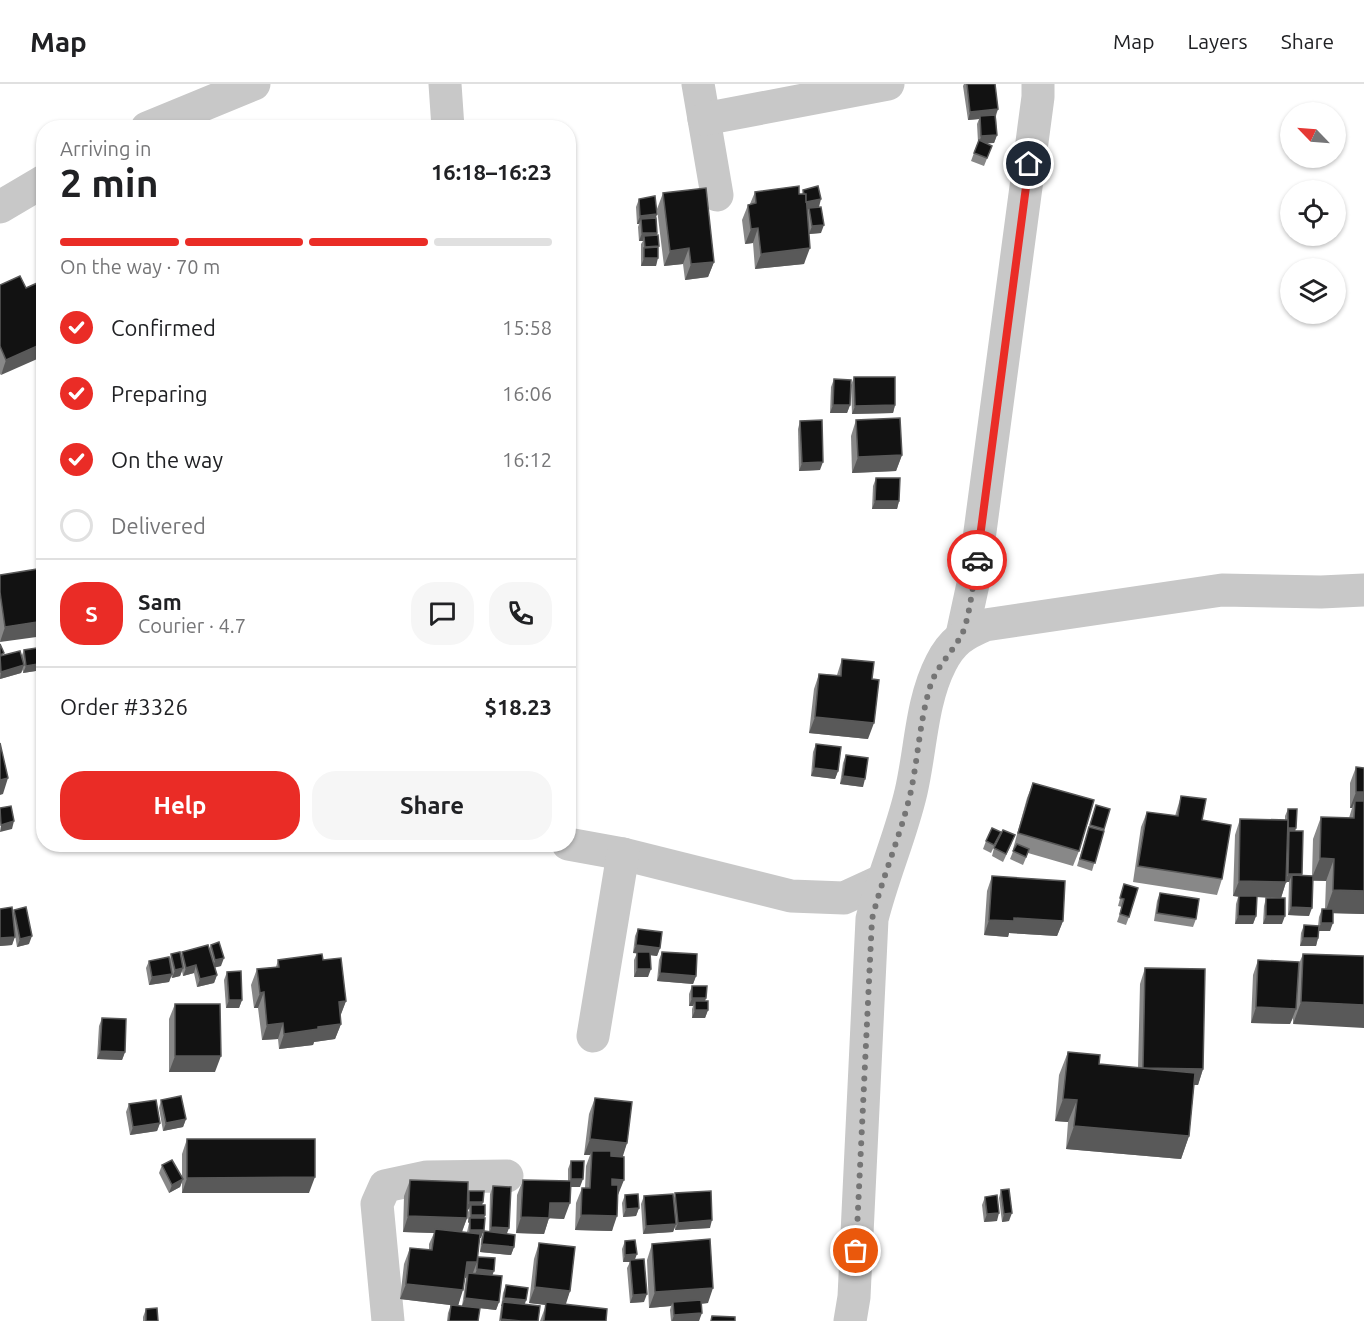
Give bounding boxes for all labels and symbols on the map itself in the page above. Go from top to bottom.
north arrow [1280,102,1346,168]
pin [1003,138,1054,189]
courier [947,530,1007,590]
pin [830,1225,881,1276]

